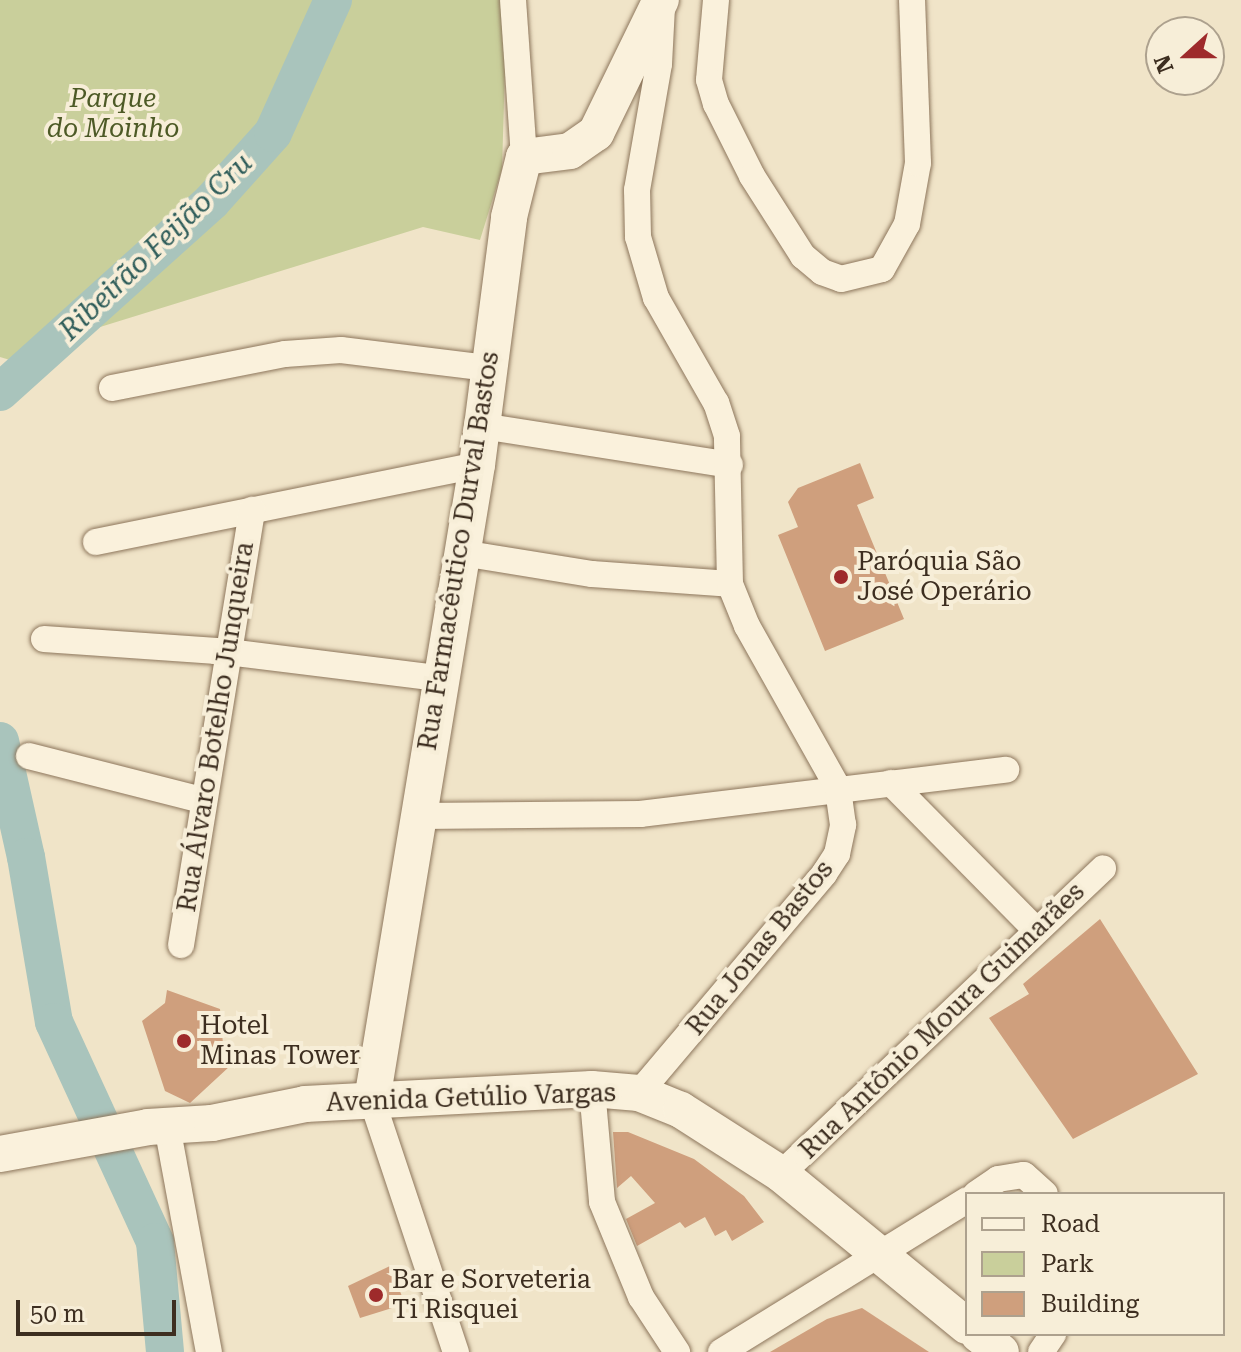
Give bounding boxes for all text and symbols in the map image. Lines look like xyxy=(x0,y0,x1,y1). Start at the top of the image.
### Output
north arrow xyxy=(1145,16,1225,96)
text: N xyxy=(1149,52,1179,76)
park label: Parque do Moinho xyxy=(47,83,179,144)
water label: Ribeirão Feijão Cru xyxy=(53,147,259,347)
street label: Rua Farmacêutico Durval Bastos xyxy=(412,349,506,753)
street label: Rua Álvaro Botelho Junqueira xyxy=(171,540,261,914)
place label: Paróquia São José Operário xyxy=(857,546,1032,608)
marker: Paróquia São José Operário xyxy=(832,568,850,586)
street label: Rua Jonas Bastos xyxy=(680,854,840,1042)
street label: Rua Antônio Moura Guimarães xyxy=(793,876,1091,1166)
place label: Hotel Minas Tower xyxy=(200,1010,360,1072)
marker: Hotel Minas Tower xyxy=(175,1032,193,1050)
street label: Avenida Getúlio Vargas xyxy=(325,1077,617,1119)
legend xyxy=(965,1192,1225,1336)
text: Road xyxy=(1041,1210,1100,1238)
text: Park xyxy=(1041,1250,1094,1278)
place label: Bar e Sorveteria Ti Risquei xyxy=(392,1264,591,1326)
scale bar xyxy=(20,1284,180,1334)
marker: Bar e Sorveteria Ti Risquei xyxy=(367,1286,385,1304)
text: Building xyxy=(1041,1290,1139,1318)
text: 50 m xyxy=(30,1300,85,1328)

